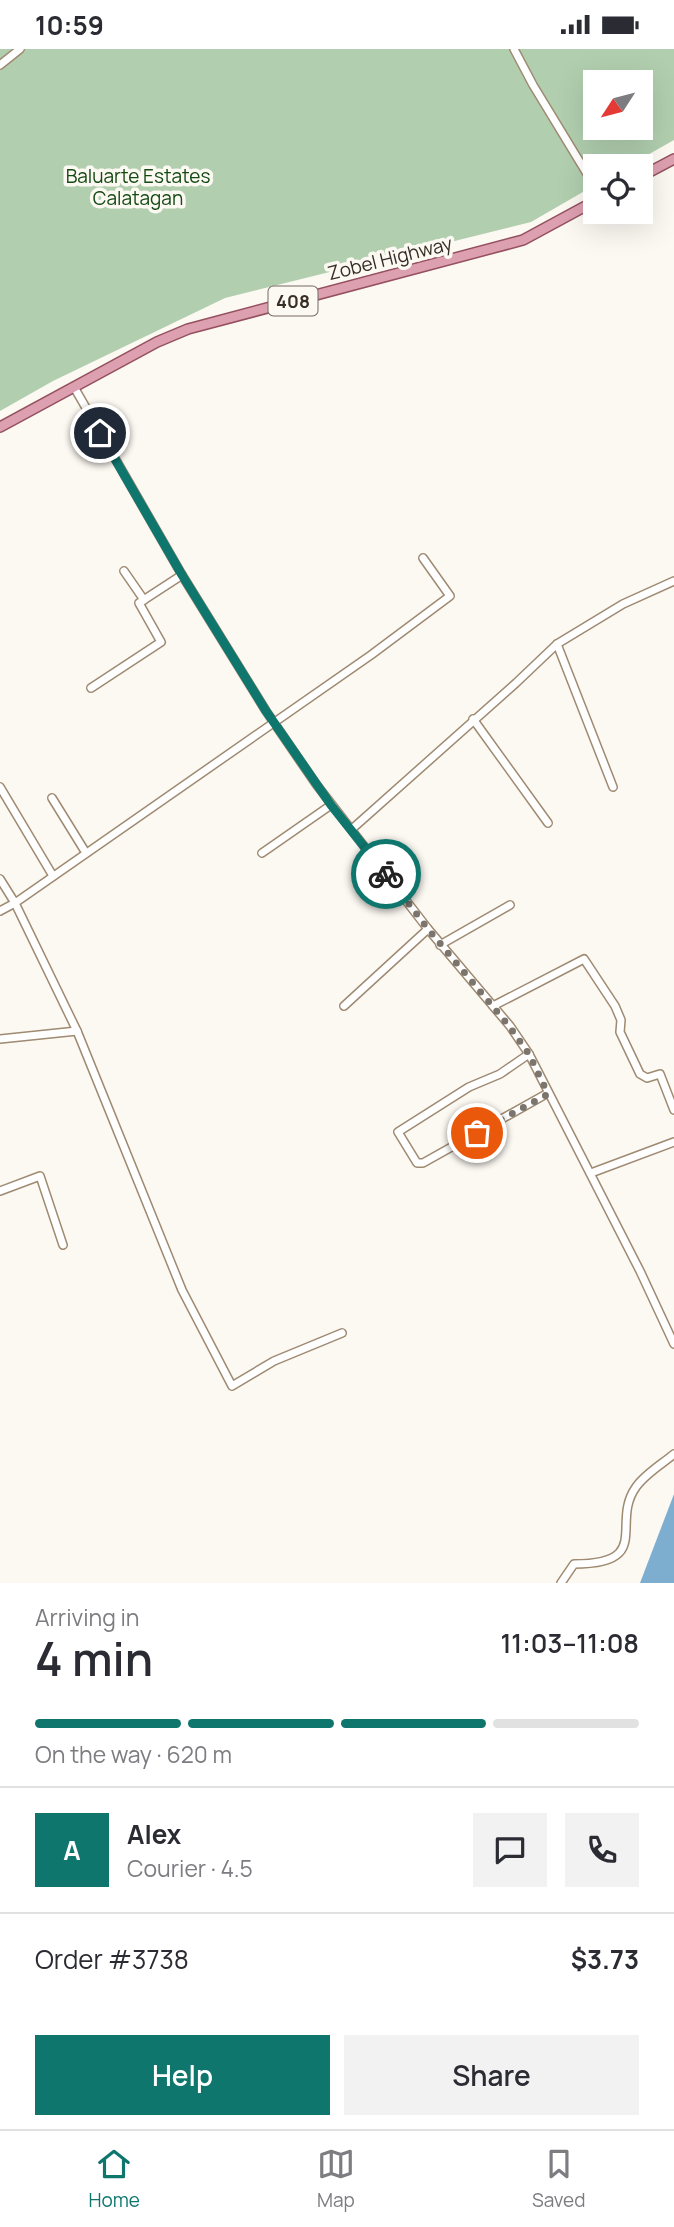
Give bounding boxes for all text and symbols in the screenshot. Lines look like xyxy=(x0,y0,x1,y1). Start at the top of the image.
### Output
text: 10:59 xyxy=(35,7,104,43)
north arrow xyxy=(583,70,653,140)
map controls xyxy=(583,70,653,224)
button: locate xyxy=(583,154,653,224)
park label: Baluarte Estates Calatagan xyxy=(66,163,210,211)
street label: Zobel Highway xyxy=(325,230,455,286)
road number: 408 xyxy=(268,287,318,315)
pin xyxy=(70,403,130,463)
icon: home xyxy=(81,414,119,452)
courier xyxy=(351,839,421,909)
icon: bike xyxy=(367,855,405,893)
pin xyxy=(447,1103,507,1163)
icon: bag xyxy=(458,1114,496,1152)
text: Arriving in xyxy=(35,1601,140,1633)
text: 11:03–11:08 xyxy=(500,1625,639,1661)
text: 4 min xyxy=(35,1627,153,1690)
text: On the way · 620 m xyxy=(35,1738,232,1770)
button: chat xyxy=(473,1813,547,1887)
button: phone xyxy=(565,1813,639,1887)
text: Alex xyxy=(127,1816,181,1852)
text: A xyxy=(63,1832,81,1868)
text: Courier · 4.5 xyxy=(127,1852,253,1884)
text: Order #3738 xyxy=(35,1941,189,1977)
text: $3.73 xyxy=(571,1941,639,1977)
button: Help xyxy=(35,2035,330,2115)
button: Share xyxy=(344,2035,639,2115)
tab: Home xyxy=(89,2145,140,2213)
tab: Map xyxy=(317,2145,355,2213)
tab: Saved xyxy=(532,2145,585,2213)

